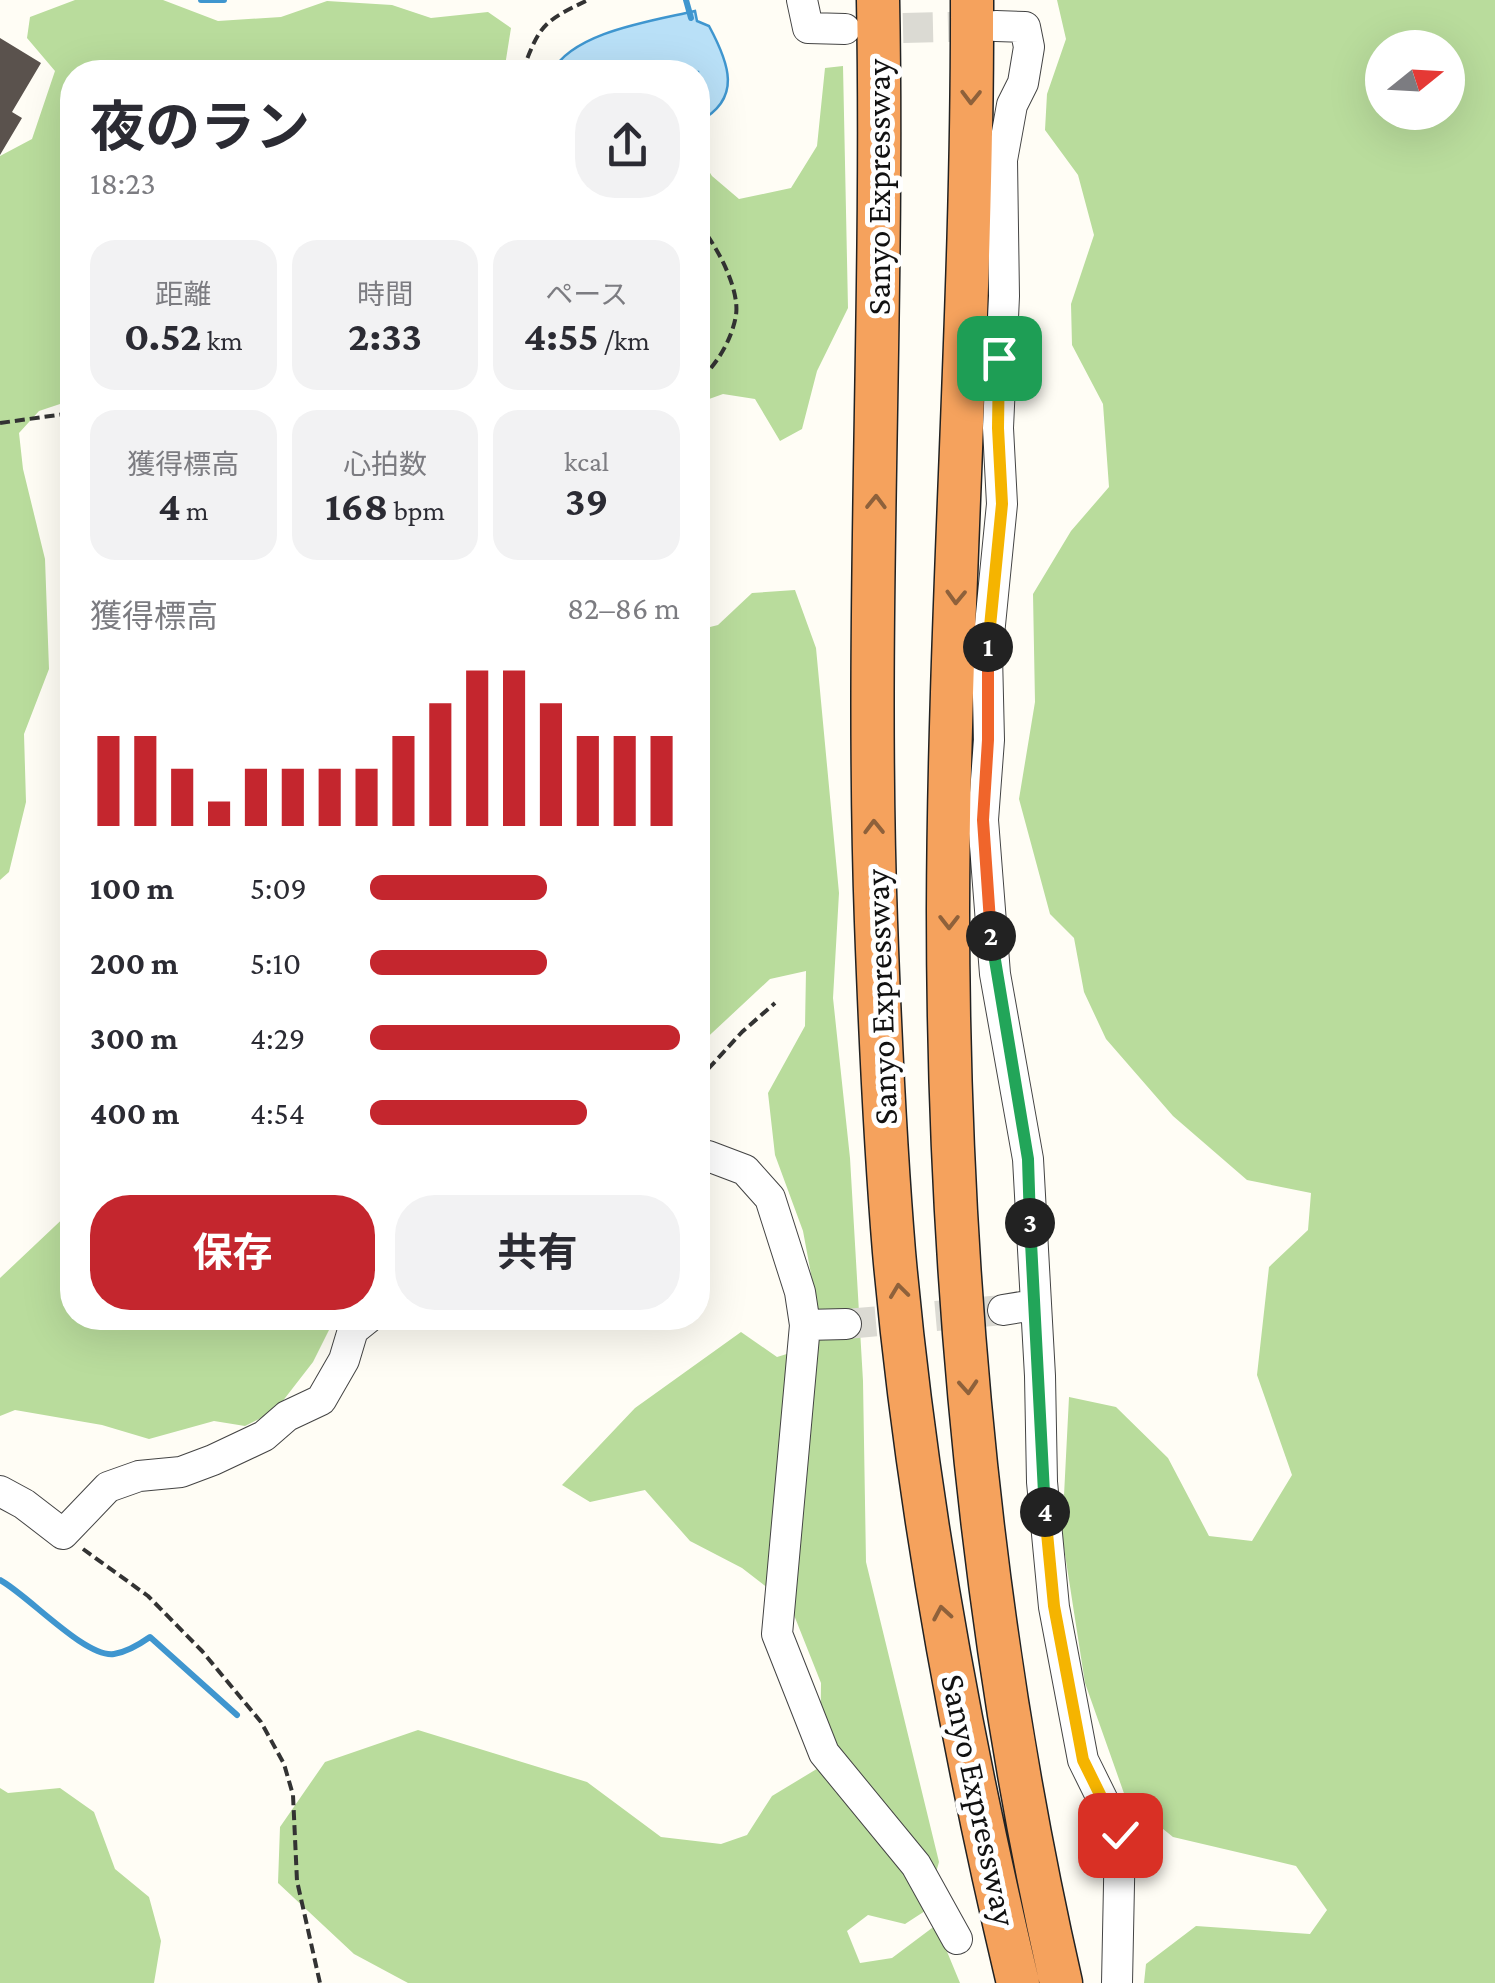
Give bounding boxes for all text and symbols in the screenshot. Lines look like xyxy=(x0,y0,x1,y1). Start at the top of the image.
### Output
north arrow xyxy=(1365,30,1465,130)
map controls xyxy=(1365,30,1465,130)
street label: Sanyo Expressway xyxy=(859,58,898,315)
one-way arrow xyxy=(961,90,982,106)
button: share xyxy=(575,93,680,198)
text: 夜のラン xyxy=(90,97,310,158)
text: 18:23 xyxy=(90,165,156,201)
text: 距離 xyxy=(155,279,211,310)
text: 時間 xyxy=(357,279,413,310)
text: ペース xyxy=(545,279,628,310)
text: 0.52 xyxy=(124,312,202,359)
text: 2:33 xyxy=(348,312,422,359)
text: 4:55 xyxy=(524,312,599,359)
pin xyxy=(957,316,1042,401)
text: km xyxy=(202,325,243,356)
text: /km xyxy=(599,325,650,356)
icon: arrive xyxy=(972,331,1027,386)
text: kcal xyxy=(564,446,609,477)
text: 獲得標高 xyxy=(127,449,239,480)
text: 心拍数 xyxy=(343,449,427,480)
text: 39 xyxy=(565,477,608,524)
text: 4 xyxy=(158,482,181,529)
text: 168 xyxy=(325,482,388,529)
one-way arrow xyxy=(865,494,887,510)
text: m xyxy=(181,495,209,526)
text: bpm xyxy=(388,495,445,526)
text: 82–86 m xyxy=(567,590,680,626)
one-way arrow xyxy=(946,590,967,606)
text: 獲得標高 xyxy=(90,598,218,634)
pin: 1 xyxy=(963,622,1013,672)
text: 1 xyxy=(983,631,993,662)
one-way arrow xyxy=(864,819,885,835)
street label: Sanyo Expressway xyxy=(857,867,905,1126)
text: 100 m xyxy=(90,870,174,906)
text: 5:09 xyxy=(250,870,307,906)
pin: 2 xyxy=(966,911,1016,961)
one-way arrow xyxy=(938,915,959,931)
text: 2 xyxy=(984,920,998,951)
text: 200 m xyxy=(90,945,178,981)
text: 5:10 xyxy=(250,945,301,981)
text: 300 m xyxy=(90,1020,178,1056)
text: 4:29 xyxy=(250,1020,305,1056)
text: 400 m xyxy=(90,1095,179,1131)
text: 4:54 xyxy=(250,1095,305,1131)
button: 保存 xyxy=(90,1195,375,1310)
button: 共有 xyxy=(395,1195,680,1310)
pin: 3 xyxy=(1005,1198,1055,1248)
text: 3 xyxy=(1023,1207,1037,1238)
one-way arrow xyxy=(889,1283,910,1299)
one-way arrow xyxy=(957,1379,979,1395)
pin: 4 xyxy=(1020,1487,1070,1537)
text: 4 xyxy=(1037,1496,1053,1527)
one-way arrow xyxy=(932,1605,953,1622)
street label: Sanyo Expressway xyxy=(933,1671,1025,1930)
pin xyxy=(1078,1793,1163,1878)
icon: check xyxy=(1093,1808,1148,1863)

